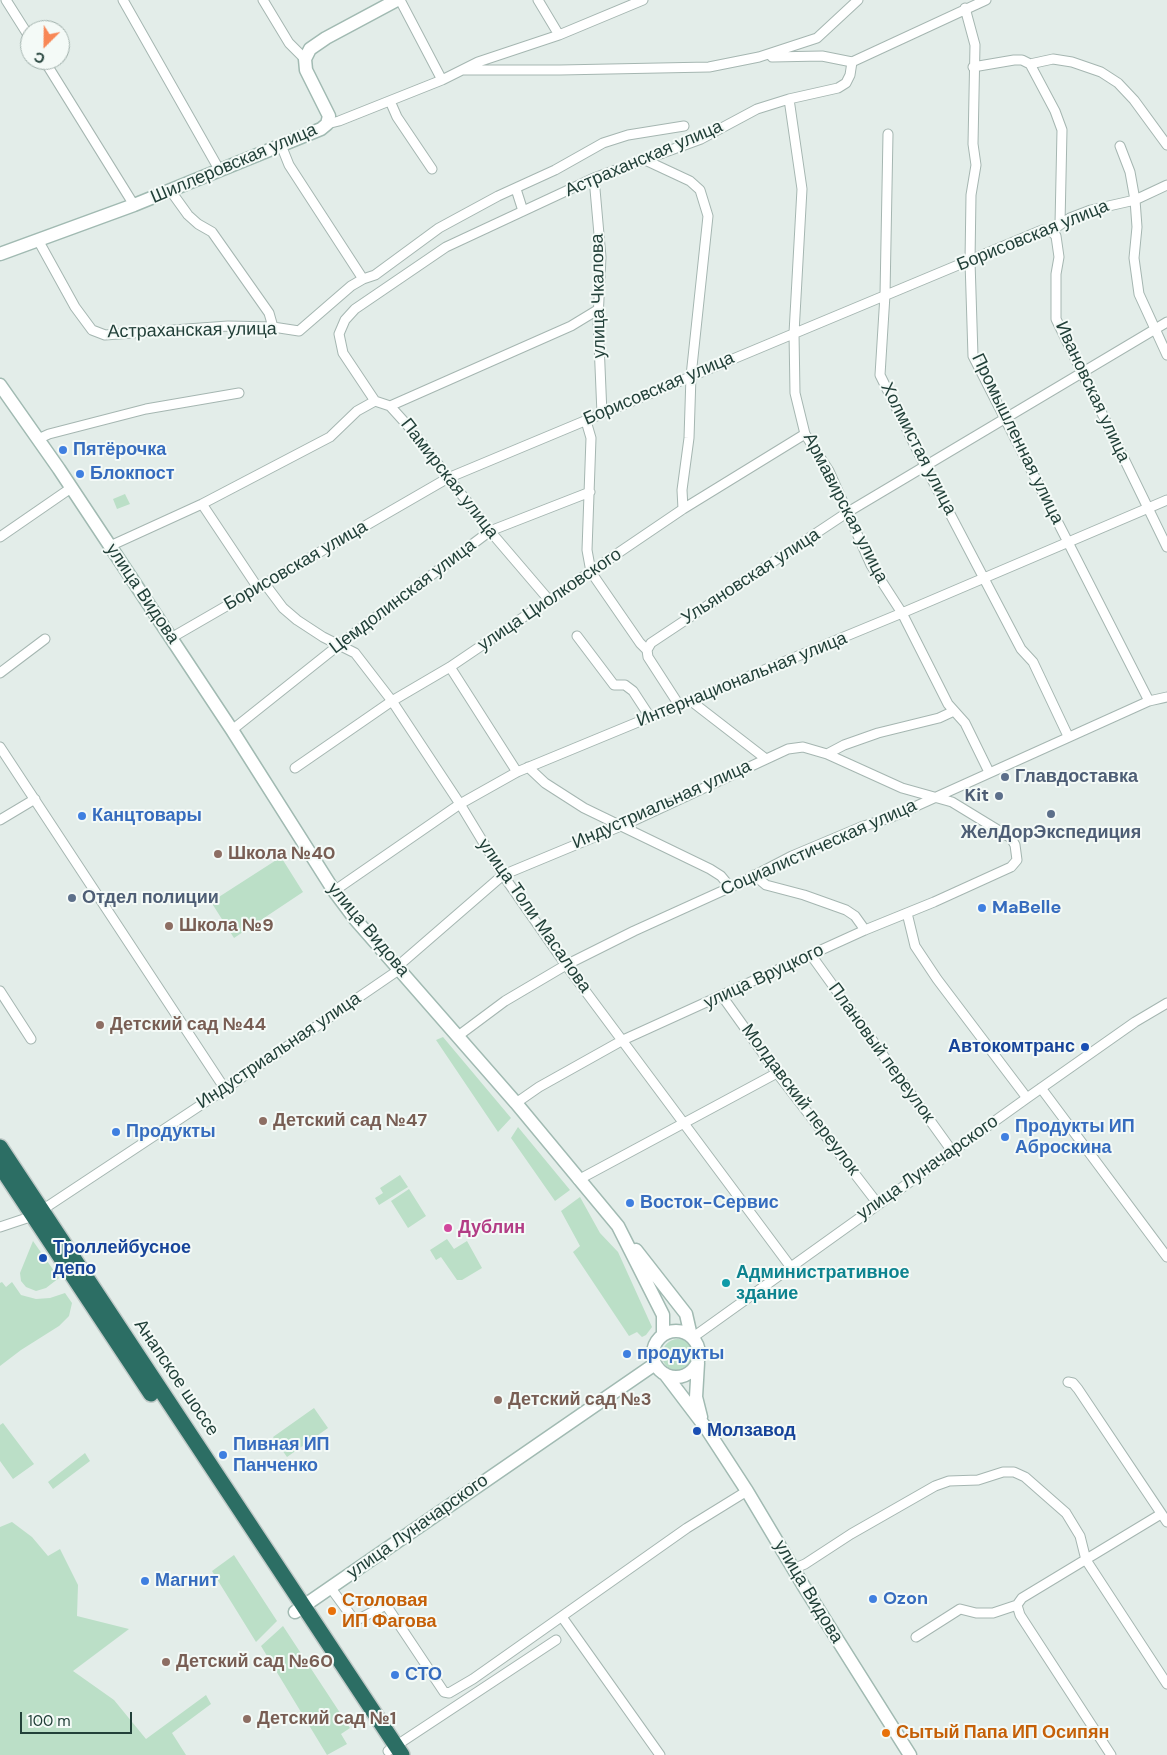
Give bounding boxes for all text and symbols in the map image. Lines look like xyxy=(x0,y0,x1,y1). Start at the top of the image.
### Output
north arrow xyxy=(20,20,70,70)
text: С xyxy=(31,48,48,68)
street label: Астраханская улица xyxy=(562,116,726,202)
street label: Шиллеровская улица xyxy=(148,119,320,209)
street label: Борисовская улица xyxy=(954,196,1112,276)
street label: улица Чкалова xyxy=(587,234,611,358)
street label: Ивановская улица xyxy=(1050,318,1134,466)
street label: Астраханская улица xyxy=(107,319,277,343)
street label: Борисовская улица xyxy=(580,347,738,431)
street label: Промышленная улица xyxy=(966,350,1068,528)
street label: Холмистая улица xyxy=(875,379,961,519)
street label: Памирская улица xyxy=(395,415,503,543)
street label: Армавирская улица xyxy=(798,429,892,587)
place label: Пятёрочка xyxy=(73,439,166,461)
marker: Пятёрочка xyxy=(57,444,69,456)
place label: Блокпост xyxy=(90,463,175,485)
marker: Блокпост xyxy=(74,468,86,480)
street label: Борисовская улица xyxy=(221,516,371,616)
street label: Ульяновская улица xyxy=(678,524,824,630)
street label: Цемдолинская улица xyxy=(326,535,480,659)
street label: улица Видова xyxy=(101,540,183,648)
street label: улица Циолковского xyxy=(474,544,626,656)
street label: Интернациональная улица xyxy=(634,628,850,732)
street label: Индустриальная улица xyxy=(569,756,755,854)
place label: Главдоставка xyxy=(1015,766,1138,788)
marker: Главдоставка xyxy=(999,771,1011,783)
place label: Kit xyxy=(965,785,989,807)
marker: Kit xyxy=(993,790,1005,802)
street label: Социалистическая улица xyxy=(718,795,920,901)
place label: Канцтовары xyxy=(92,805,202,827)
marker: ЖелДорЭкспедиция xyxy=(1045,808,1057,820)
marker: Канцтовары xyxy=(76,810,88,822)
place label: ЖелДорЭкспедиция xyxy=(961,822,1141,844)
street label: улица Толи Масалова xyxy=(473,835,595,997)
place label: Школа №40 xyxy=(228,843,336,865)
marker: Школа №40 xyxy=(212,848,224,860)
street label: улица Видова xyxy=(322,879,414,981)
place label: Отдел полиции xyxy=(82,887,219,909)
marker: Отдел полиции xyxy=(66,892,78,904)
place label: MaBelle xyxy=(992,897,1061,919)
marker: MaBelle xyxy=(976,902,988,914)
place label: Школа №9 xyxy=(179,915,274,937)
marker: Школа №9 xyxy=(163,920,175,932)
street label: улица Вруцкого xyxy=(701,940,827,1014)
street label: Плановый переулок xyxy=(823,979,939,1127)
street label: Индустриальная улица xyxy=(193,988,365,1114)
place label: Детский сад №44 xyxy=(110,1014,266,1036)
marker: Детский сад №44 xyxy=(94,1019,106,1031)
street label: Молдавский переулок xyxy=(736,1020,864,1180)
place label: Автокомтранс xyxy=(948,1036,1075,1058)
marker: Автокомтранс xyxy=(1079,1041,1091,1053)
place label: Детский сад №47 xyxy=(273,1110,427,1132)
street label: улица Луначарского xyxy=(853,1111,1003,1225)
marker: Детский сад №47 xyxy=(257,1115,269,1127)
place label: Продукты ИП Аброскина xyxy=(1015,1116,1135,1158)
place label: Продукты xyxy=(126,1121,216,1143)
marker: Продукты xyxy=(110,1126,122,1138)
marker: Продукты ИП Аброскина xyxy=(999,1131,1011,1143)
place label: Восток-Сервис xyxy=(640,1192,779,1214)
marker: Восток-Сервис xyxy=(624,1197,636,1209)
place label: Дублин xyxy=(458,1217,525,1239)
marker: Дублин xyxy=(442,1222,454,1234)
place label: Троллейбусное депо xyxy=(53,1237,191,1280)
marker: Троллейбусное депо xyxy=(37,1252,49,1264)
place label: Административное здание xyxy=(736,1262,909,1304)
marker: Административное здание xyxy=(720,1277,732,1289)
street label: Анапское шоссе xyxy=(129,1316,223,1440)
place label: продукты xyxy=(637,1343,724,1365)
marker: продукты xyxy=(621,1348,633,1360)
place label: Детский сад №3 xyxy=(508,1389,652,1411)
marker: Детский сад №3 xyxy=(492,1394,504,1406)
place label: Молзавод xyxy=(707,1420,796,1442)
marker: Молзавод xyxy=(691,1425,703,1437)
place label: Пивная ИП Панченко xyxy=(233,1434,330,1476)
marker: Пивная ИП Панченко xyxy=(217,1449,229,1461)
street label: улица Луначарского xyxy=(343,1470,493,1584)
street label: улица Видова xyxy=(769,1537,847,1647)
place label: Магнит xyxy=(155,1570,218,1592)
marker: Магнит xyxy=(139,1575,151,1587)
place label: Ozon xyxy=(883,1588,928,1610)
place label: Столовая ИП Фагова xyxy=(342,1590,437,1632)
marker: Ozon xyxy=(867,1593,879,1605)
marker: Столовая ИП Фагова xyxy=(326,1605,338,1617)
place label: Детский сад №60 xyxy=(176,1651,333,1673)
marker: Детский сад №60 xyxy=(160,1656,172,1668)
place label: СТО xyxy=(405,1664,442,1686)
marker: СТО xyxy=(389,1669,401,1681)
scale bar xyxy=(22,1702,135,1734)
place label: Детский сад №1 xyxy=(257,1708,396,1730)
text: 100 m xyxy=(28,1711,71,1731)
marker: Детский сад №1 xyxy=(241,1713,253,1725)
place label: Сытый Папа ИП Осипян xyxy=(896,1722,1109,1744)
marker: Сытый Папа ИП Осипян xyxy=(880,1727,892,1739)

